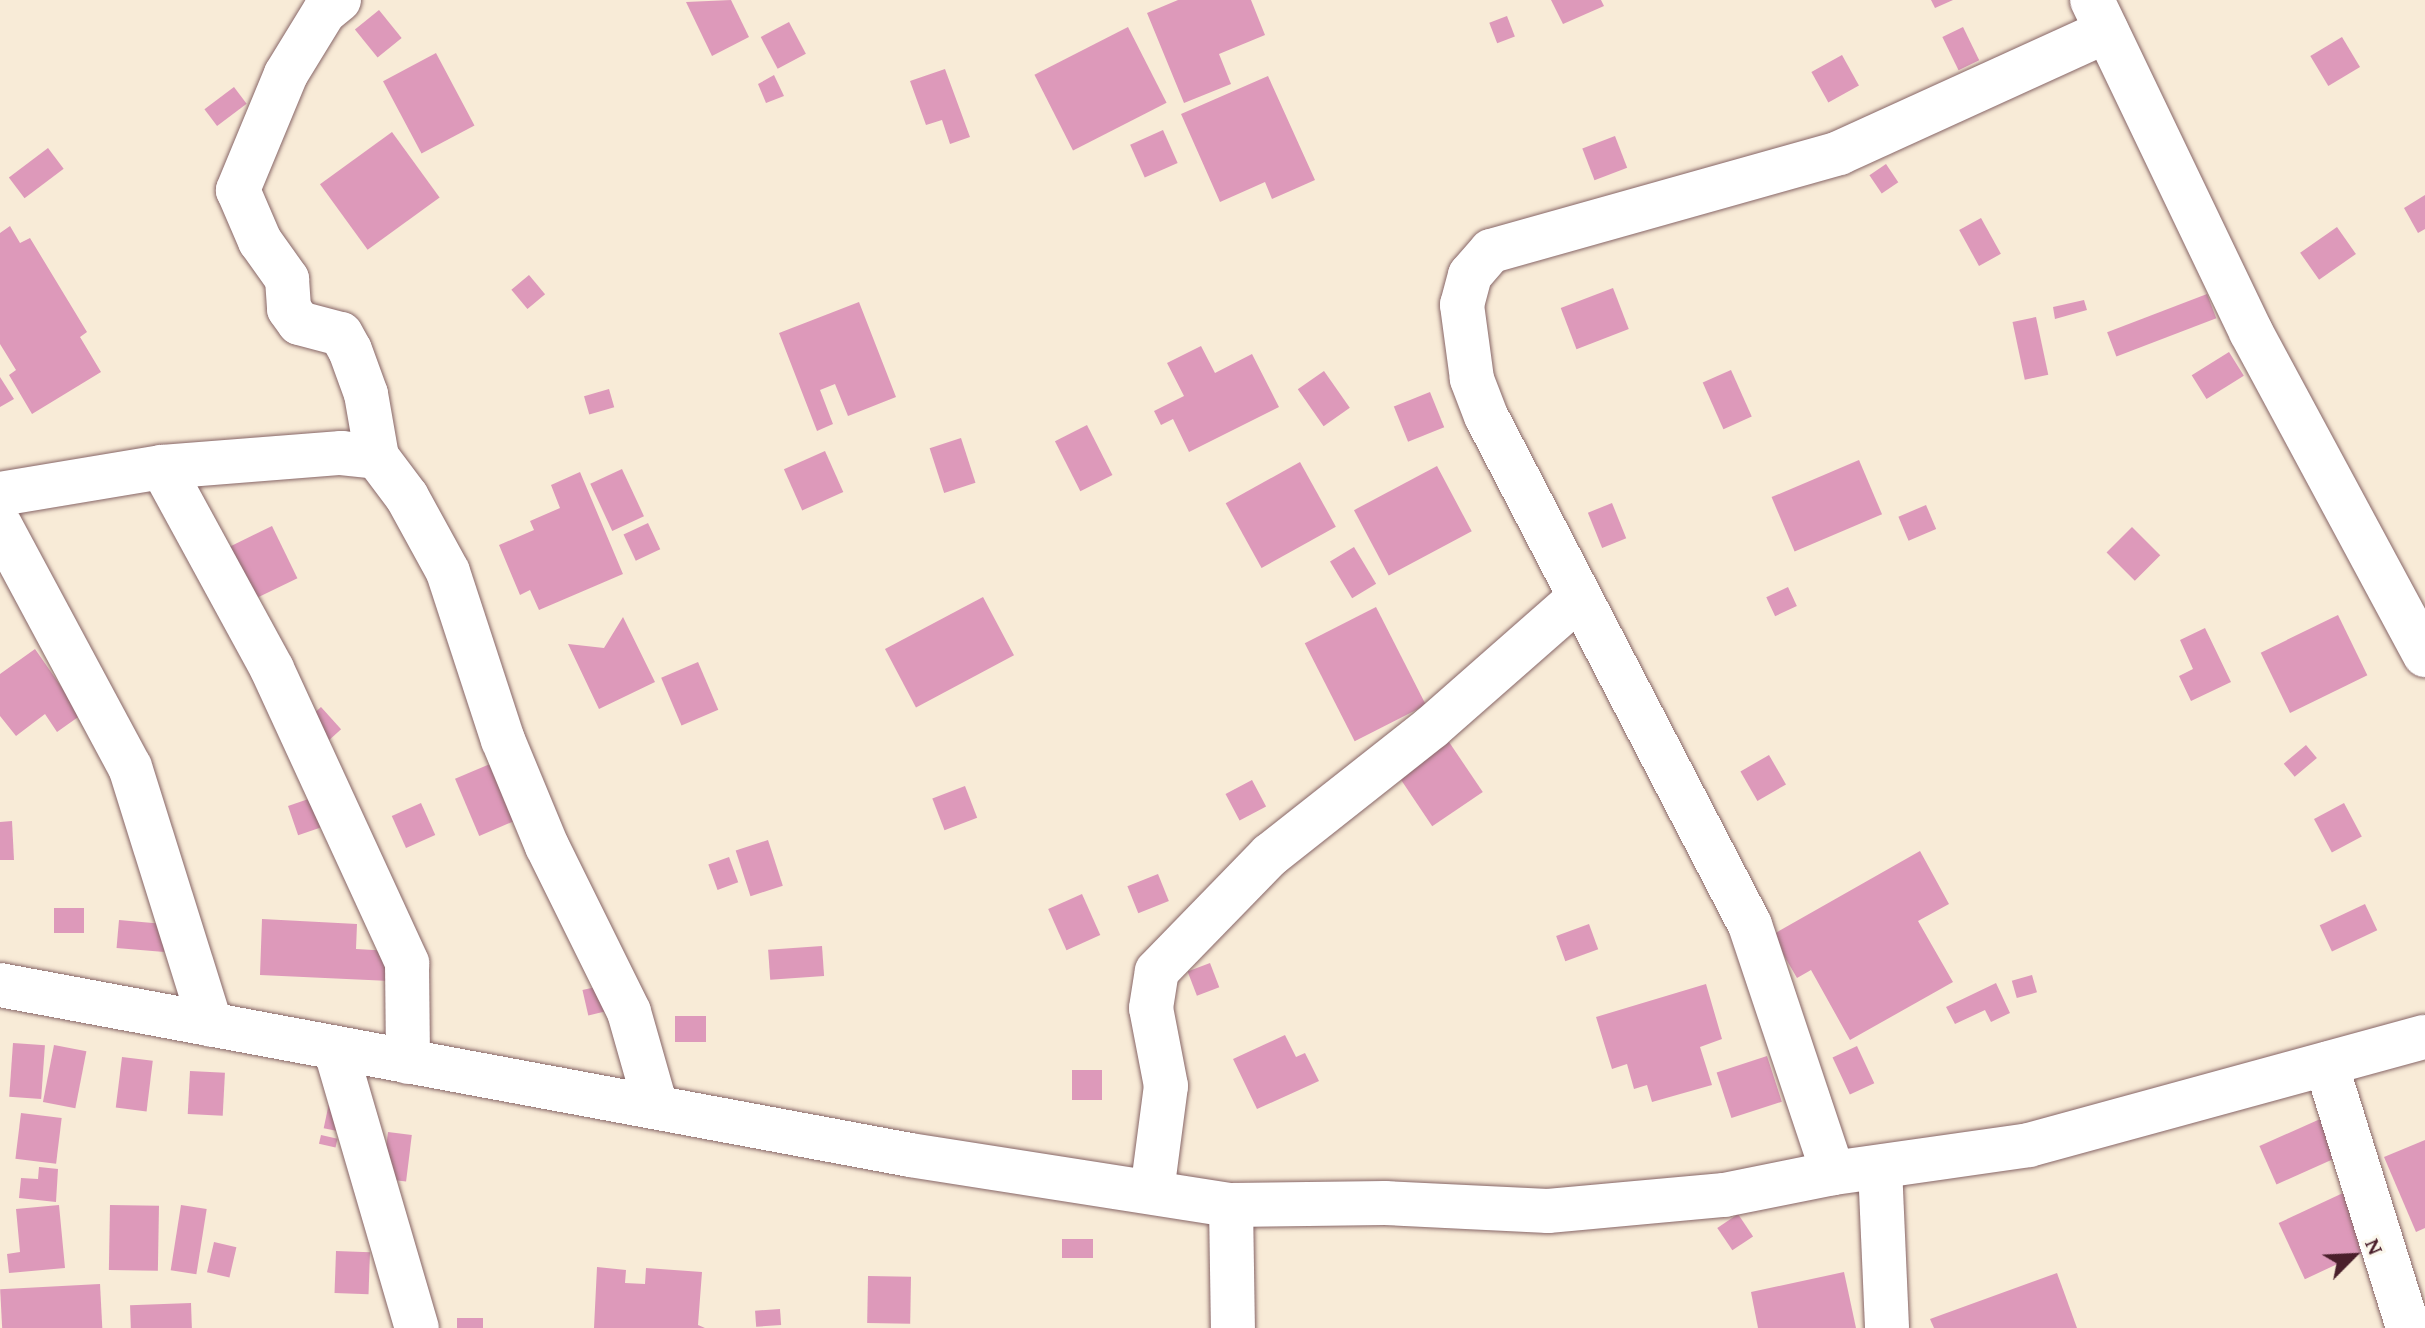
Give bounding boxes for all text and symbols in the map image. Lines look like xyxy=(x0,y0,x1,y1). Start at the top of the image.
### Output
north arrow xyxy=(2313,1216,2393,1296)
text: N xyxy=(2357,1233,2393,1259)

